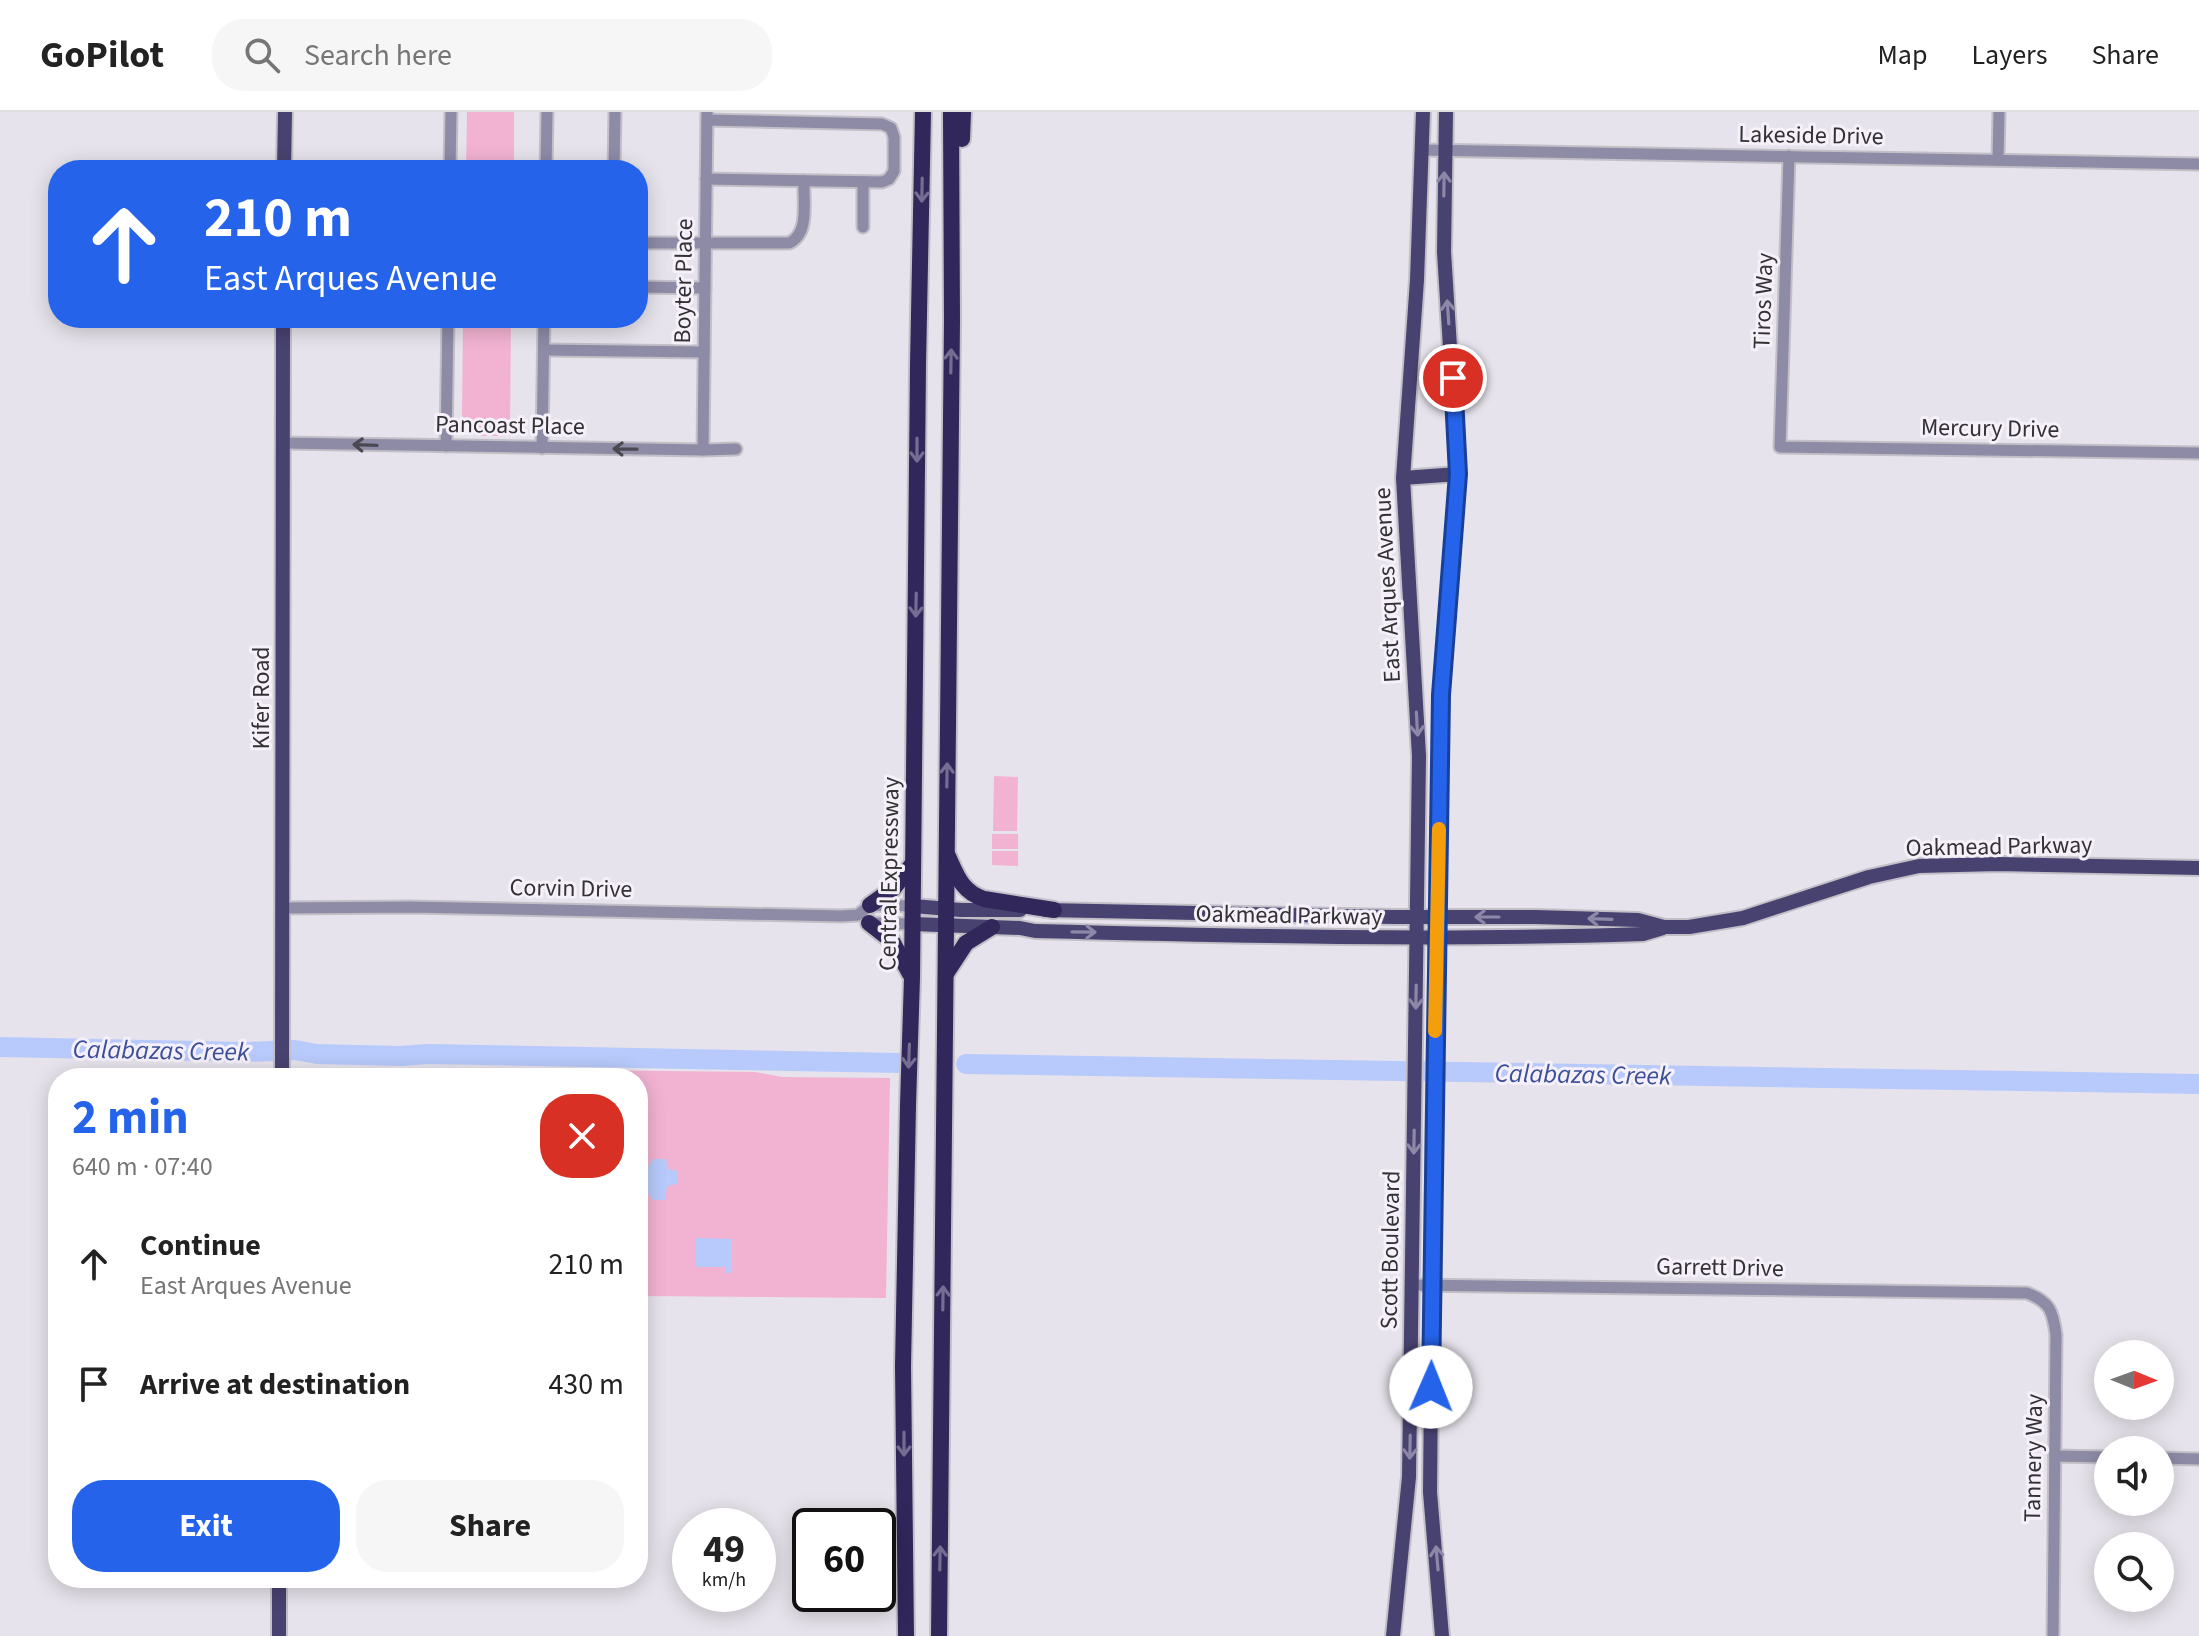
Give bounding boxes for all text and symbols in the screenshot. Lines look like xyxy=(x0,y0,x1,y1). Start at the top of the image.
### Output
search box xyxy=(212,19,772,91)
text: GoPilot xyxy=(40,28,164,82)
icon: search xyxy=(240,33,284,77)
text: Search here xyxy=(304,34,452,77)
text: Map xyxy=(1877,35,1927,75)
text: Layers xyxy=(1971,35,2047,75)
text: Share xyxy=(2091,35,2159,75)
street label: Lakeside Drive xyxy=(1738,117,1884,154)
one-way arrow xyxy=(1437,171,1452,198)
one-way arrow xyxy=(914,176,929,203)
text: 210 m xyxy=(204,179,352,258)
icon: ahead xyxy=(72,192,176,296)
street label: Boyter Place xyxy=(665,218,702,344)
street label: Tiros Way xyxy=(1744,252,1783,350)
text: East Arques Avenue xyxy=(204,253,497,304)
one-way arrow xyxy=(1440,299,1455,326)
pin xyxy=(1419,344,1487,412)
one-way arrow xyxy=(943,348,959,375)
icon: arrive xyxy=(1431,356,1475,400)
street label: Pancoast Place xyxy=(435,407,585,444)
street label: Mercury Drive xyxy=(1920,410,2059,447)
one-way arrow xyxy=(909,436,925,463)
one-way arrow xyxy=(352,437,379,453)
one-way arrow xyxy=(612,441,639,457)
street label: East Arques Avenue xyxy=(1365,486,1410,683)
one-way arrow xyxy=(908,591,923,618)
street label: Kifer Road xyxy=(244,646,279,750)
one-way arrow xyxy=(1410,710,1425,737)
one-way arrow xyxy=(939,762,955,789)
street label: Central Expressway xyxy=(870,777,909,971)
street label: Oakmead Parkway xyxy=(1905,827,2093,866)
street label: Corvin Drive xyxy=(509,870,633,907)
street label: Oakmead Parkway xyxy=(1195,896,1383,935)
one-way arrow xyxy=(1474,909,1501,925)
one-way arrow xyxy=(1587,911,1614,927)
one-way arrow xyxy=(1070,925,1097,940)
one-way arrow xyxy=(1408,983,1423,1010)
water label: Calabazas Creek xyxy=(72,1030,250,1071)
one-way arrow xyxy=(902,1042,917,1069)
water label: Calabazas Creek xyxy=(1494,1054,1672,1095)
text: 2 min xyxy=(72,1084,189,1152)
button: close xyxy=(540,1094,624,1178)
one-way arrow xyxy=(1406,1128,1421,1155)
text: 640 m · 07:40 xyxy=(72,1148,213,1185)
street label: Scott Boulevard xyxy=(1372,1170,1409,1330)
text: Continue xyxy=(140,1224,261,1267)
icon: ahead xyxy=(72,1242,116,1286)
text: 210 m xyxy=(548,1243,624,1286)
street label: Garrett Drive xyxy=(1656,1249,1784,1286)
text: East Arques Avenue xyxy=(140,1267,352,1304)
one-way arrow xyxy=(935,1285,951,1312)
north arrow xyxy=(2094,1340,2174,1420)
map controls xyxy=(2094,1340,2174,1612)
position arrow xyxy=(1389,1345,1473,1429)
icon: arrive xyxy=(72,1362,116,1406)
text: Arrive at destination xyxy=(140,1363,410,1406)
text: 430 m xyxy=(548,1363,624,1406)
street label: Tannery Way xyxy=(2015,1394,2052,1522)
one-way arrow xyxy=(896,1430,912,1457)
one-way arrow xyxy=(1402,1433,1418,1460)
button: sound xyxy=(2094,1436,2174,1516)
button: Exit xyxy=(72,1480,340,1572)
button: Share xyxy=(356,1480,624,1572)
speed limit sign: 60 xyxy=(792,1508,896,1612)
text: 49 xyxy=(703,1521,745,1578)
button: search xyxy=(2094,1532,2174,1612)
one-way arrow xyxy=(932,1545,948,1572)
one-way arrow xyxy=(1429,1545,1444,1572)
text: km/h xyxy=(702,1566,746,1594)

